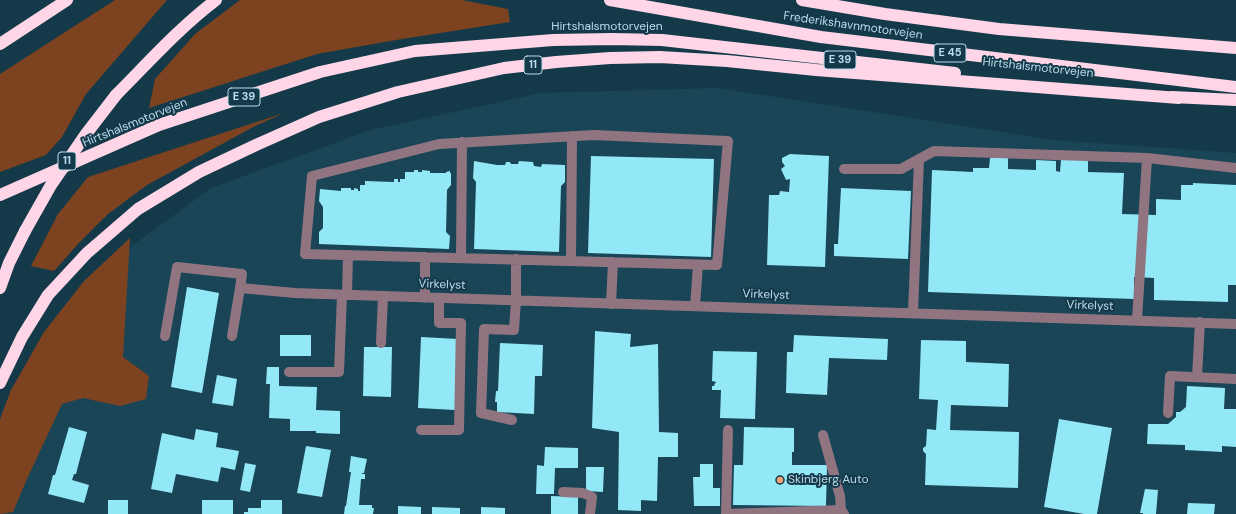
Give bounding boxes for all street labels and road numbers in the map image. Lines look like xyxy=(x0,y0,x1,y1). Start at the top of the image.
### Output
street label: Frederikshavnmotorvejen xyxy=(782,9,924,43)
street label: Hirtshalsmotorvejen xyxy=(551,20,663,34)
road number: E 45 xyxy=(934,44,966,62)
road number: E 39 xyxy=(824,51,856,69)
street label: Hirtshalsmotorvejen xyxy=(982,55,1094,81)
road number: 11 xyxy=(524,56,542,74)
road number: E 39 xyxy=(228,88,260,106)
street label: Hirtshalsmotorvejen xyxy=(81,95,189,151)
road number: 11 xyxy=(58,152,76,170)
street label: Virkelyst xyxy=(418,277,466,293)
street label: Virkelyst xyxy=(742,287,790,303)
street label: Virkelyst xyxy=(1066,298,1114,314)

